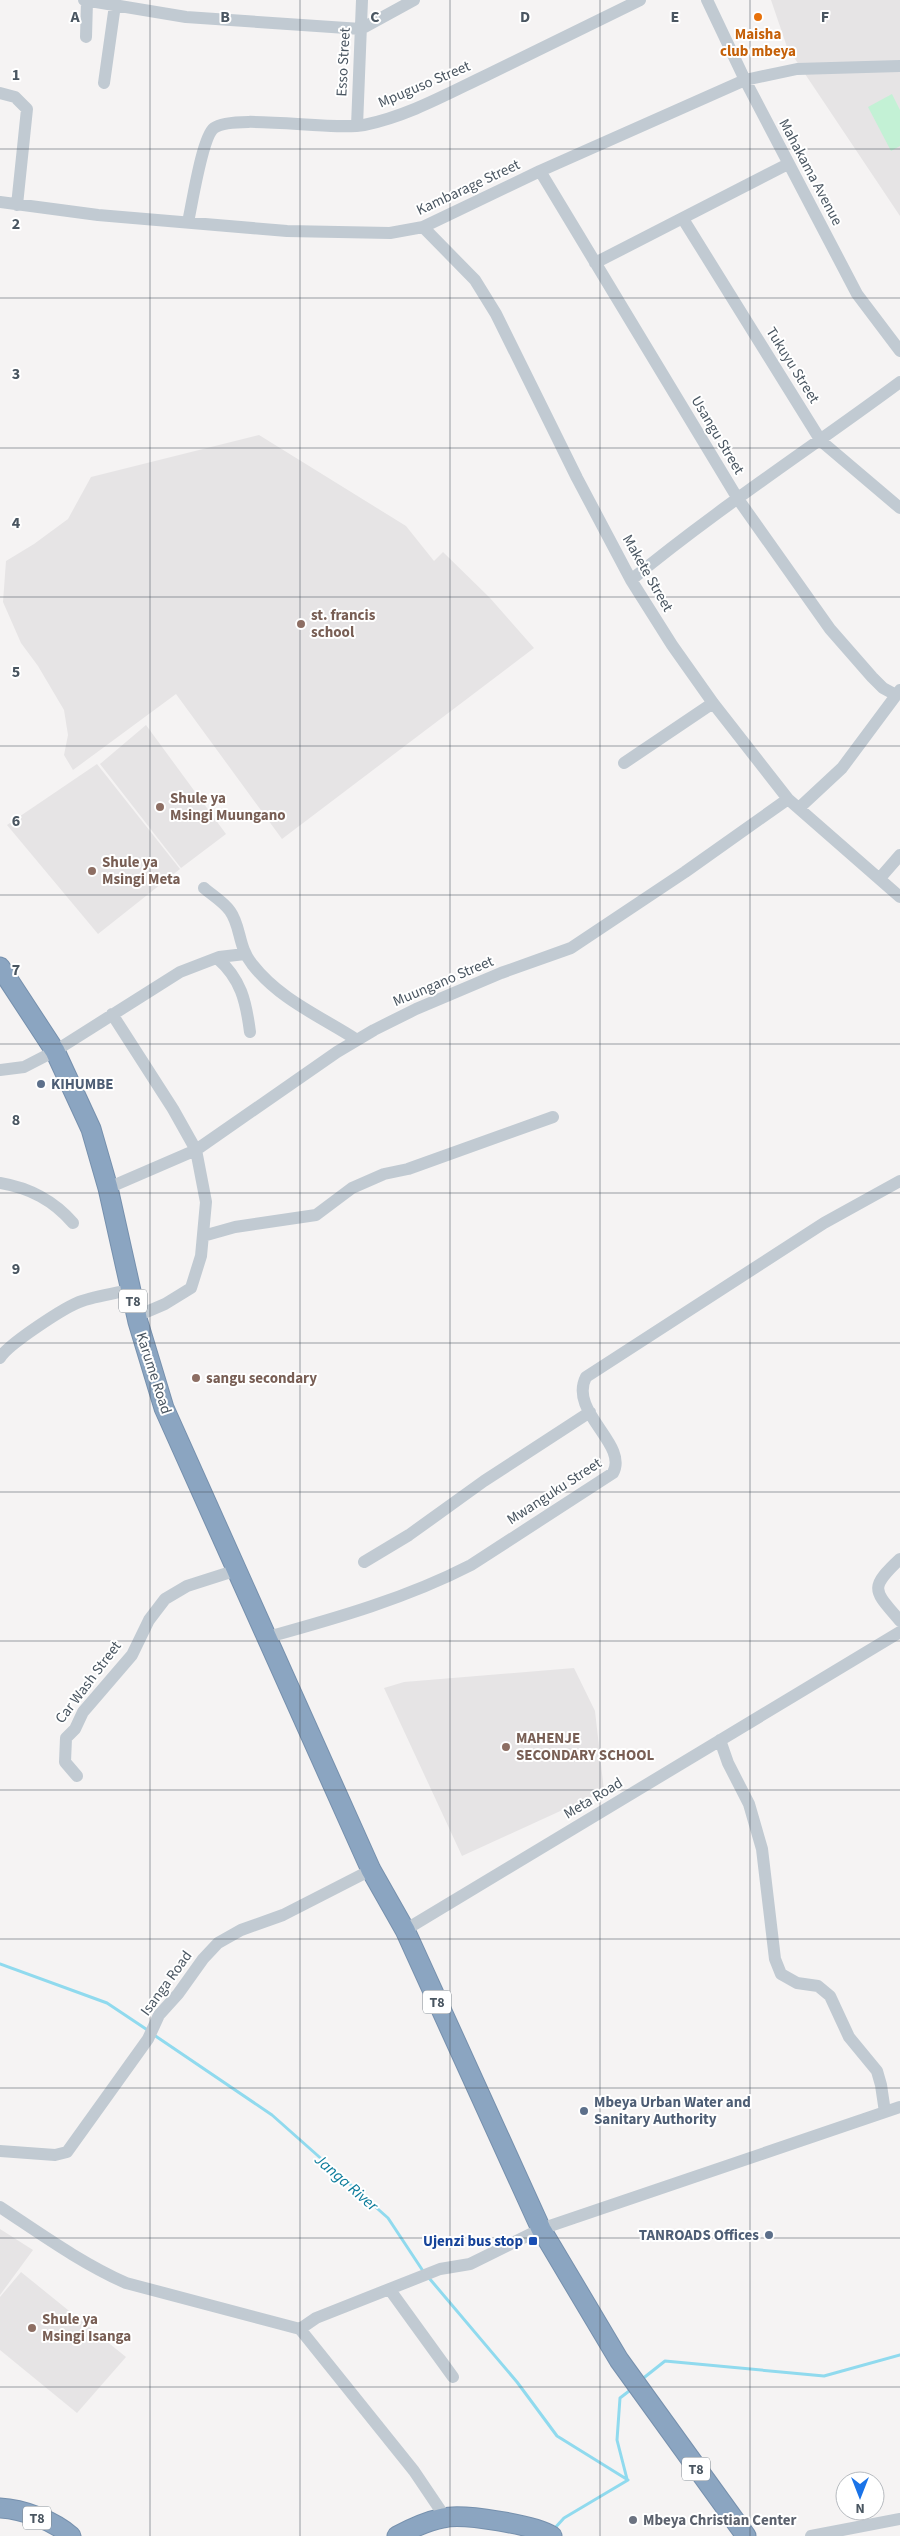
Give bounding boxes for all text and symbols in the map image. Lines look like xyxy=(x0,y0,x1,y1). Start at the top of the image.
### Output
text: A xyxy=(69,6,80,28)
text: B xyxy=(220,6,230,28)
text: C xyxy=(370,6,380,28)
text: D xyxy=(520,6,530,28)
text: E xyxy=(671,6,679,28)
text: F xyxy=(821,6,829,28)
marker: Maisha club mbeya xyxy=(752,11,764,23)
place label: Maisha club mbeya xyxy=(720,24,796,62)
street label: Esso Street xyxy=(331,27,356,97)
street label: Mpuguso Street xyxy=(375,56,473,113)
text: 1 xyxy=(12,64,20,86)
street label: Mahakama Avenue xyxy=(774,115,848,229)
street label: Kambarage Street xyxy=(413,154,523,221)
text: 2 xyxy=(12,213,20,235)
street label: Tukuyu Street xyxy=(761,323,824,408)
text: 3 xyxy=(12,363,20,385)
street label: Usangu Street xyxy=(686,392,749,478)
text: 4 xyxy=(12,512,21,534)
street label: Makete Street xyxy=(617,531,678,616)
place label: st. francis school xyxy=(311,605,376,643)
marker: st. francis school xyxy=(295,618,307,630)
text: 5 xyxy=(12,661,20,683)
place label: Shule ya Msingi Muungano xyxy=(170,788,286,826)
marker: Shule ya Msingi Muungano xyxy=(154,801,166,813)
text: 6 xyxy=(12,810,20,832)
place label: Shule ya Msingi Meta xyxy=(102,852,180,890)
marker: Shule ya Msingi Meta xyxy=(86,865,98,877)
street label: Muungano Street xyxy=(390,951,497,1012)
text: 7 xyxy=(12,959,20,981)
place label: KIHUMBE xyxy=(51,1074,114,1095)
marker: KIHUMBE xyxy=(35,1078,47,1090)
text: 8 xyxy=(12,1109,20,1131)
text: 9 xyxy=(12,1258,20,1280)
road number: T8 xyxy=(119,1290,147,1312)
street label: Karume Road xyxy=(130,1330,177,1417)
place label: sangu secondary xyxy=(206,1368,317,1389)
marker: sangu secondary xyxy=(190,1372,202,1384)
street label: Mwanguku Street xyxy=(503,1453,606,1530)
street label: Car Wash Street xyxy=(50,1637,126,1728)
place label: MAHENJE SECONDARY SCHOOL xyxy=(516,1728,654,1766)
marker: MAHENJE SECONDARY SCHOOL xyxy=(500,1741,512,1753)
street label: Meta Road xyxy=(560,1773,627,1824)
street label: Isanga Road xyxy=(136,1946,197,2020)
road number: T8 xyxy=(423,1990,451,2014)
place label: Mbeya Urban Water and Sanitary Authority xyxy=(594,2092,751,2130)
marker: Mbeya Urban Water and Sanitary Authority xyxy=(578,2105,590,2117)
water label: Janga River xyxy=(309,2148,384,2217)
place label: TANROADS Offices xyxy=(639,2225,759,2246)
marker: TANROADS Offices xyxy=(763,2229,775,2241)
place label: Ujenzi bus stop xyxy=(423,2231,523,2252)
marker: Ujenzi bus stop xyxy=(527,2235,539,2247)
place label: Shule ya Msingi Isanga xyxy=(42,2309,131,2347)
marker: Shule ya Msingi Isanga xyxy=(26,2322,38,2334)
road number: T8 xyxy=(682,2458,710,2480)
north arrow xyxy=(835,2471,885,2521)
text: N xyxy=(855,2498,865,2518)
road number: T8 xyxy=(23,2506,51,2530)
place label: Mbeya Christian Center xyxy=(643,2510,797,2531)
marker: Mbeya Christian Center xyxy=(627,2514,639,2526)

